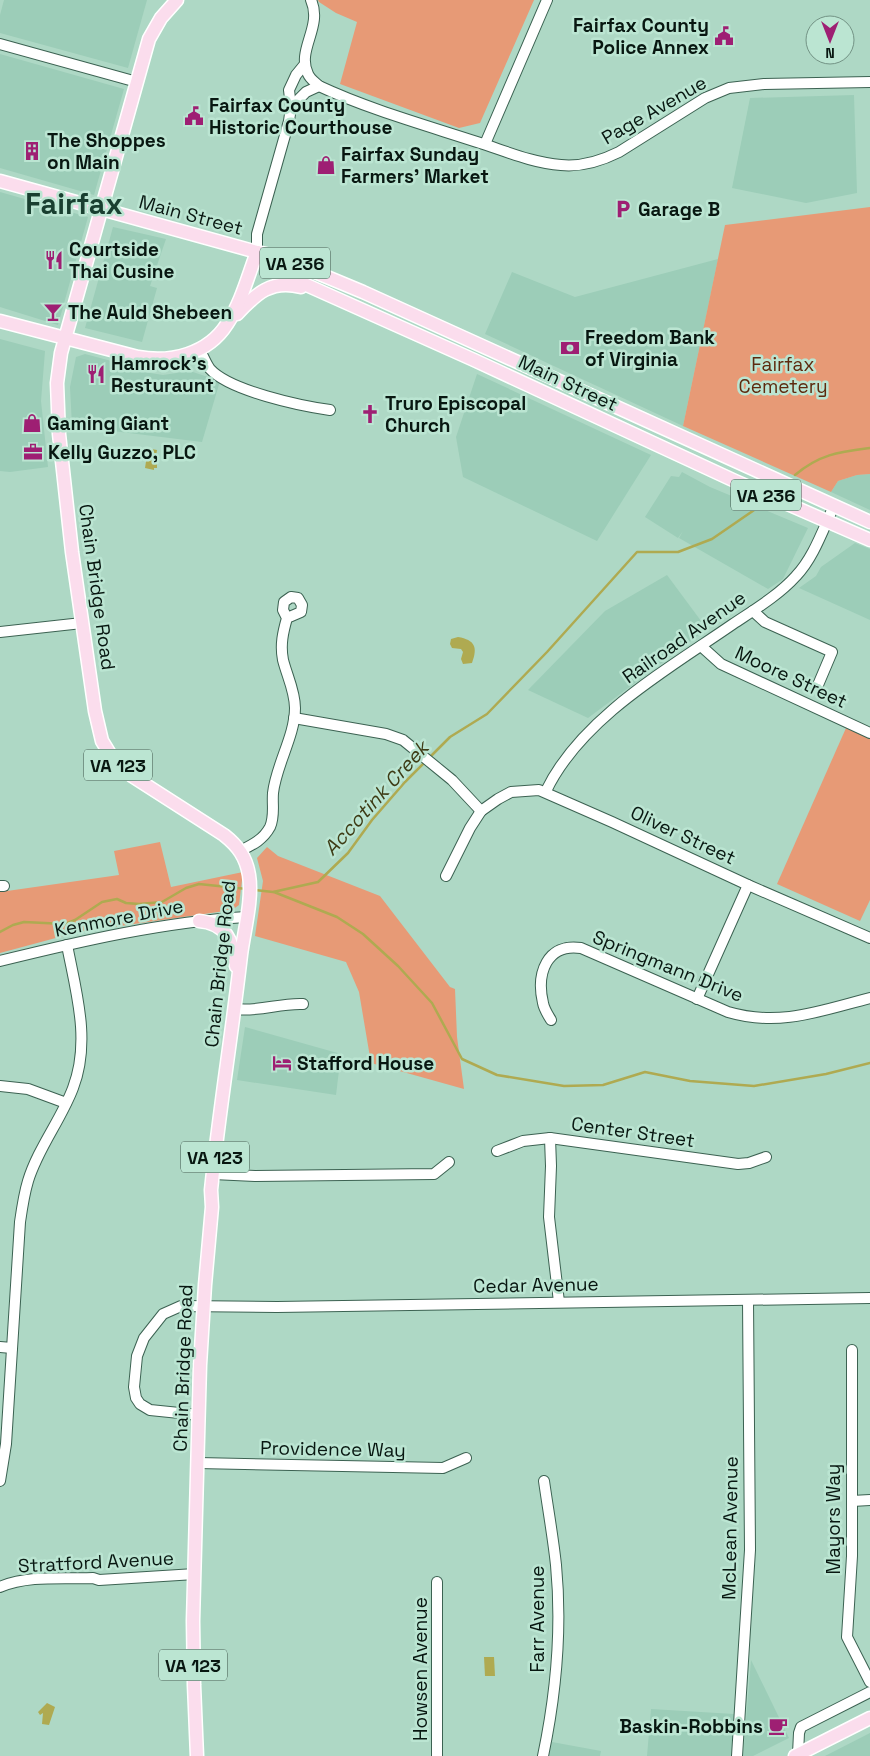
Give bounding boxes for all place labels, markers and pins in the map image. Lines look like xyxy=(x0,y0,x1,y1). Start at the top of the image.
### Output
place label: Fairfax County Police Annex xyxy=(573,13,709,60)
public building icon: Fairfax County Police Annex xyxy=(713,25,735,47)
place label: Fairfax County Historic Courthouse xyxy=(209,93,393,140)
public building icon: Fairfax County Historic Courthouse xyxy=(183,105,205,127)
place label: The Shoppes on Main xyxy=(47,128,166,175)
building icon: The Shoppes on Main xyxy=(21,140,43,162)
place label: Fairfax Sunday Farmers' Market xyxy=(341,142,489,189)
shop icon: Fairfax Sunday Farmers' Market xyxy=(315,154,337,176)
place label: Garage B xyxy=(638,197,720,222)
parking icon: Garage B xyxy=(612,198,634,220)
place label: Courtside Thai Cusine xyxy=(69,237,174,284)
restaurant icon: Courtside Thai Cusine xyxy=(43,249,65,271)
place label: The Auld Shebeen xyxy=(68,300,232,325)
bar icon: The Auld Shebeen xyxy=(42,301,64,323)
place label: Freedom Bank of Virginia xyxy=(585,325,715,372)
bank icon: Freedom Bank of Virginia xyxy=(559,337,581,359)
place label: Hamrock's Resturaunt xyxy=(111,351,214,398)
restaurant icon: Hamrock's Resturaunt xyxy=(85,363,107,385)
place label: Truro Episcopal Church xyxy=(385,391,526,438)
church icon: Truro Episcopal Church xyxy=(359,403,381,425)
place label: Gaming Giant xyxy=(47,411,169,436)
shop icon: Gaming Giant xyxy=(21,412,43,434)
place label: Kelly Guzzo, PLC xyxy=(48,440,196,465)
office icon: Kelly Guzzo, PLC xyxy=(22,441,44,463)
place label: Stafford House xyxy=(297,1051,434,1076)
hotel icon: Stafford House xyxy=(271,1052,293,1074)
place label: Baskin-Robbins xyxy=(619,1714,763,1739)
cafe icon: Baskin-Robbins xyxy=(767,1715,789,1737)

